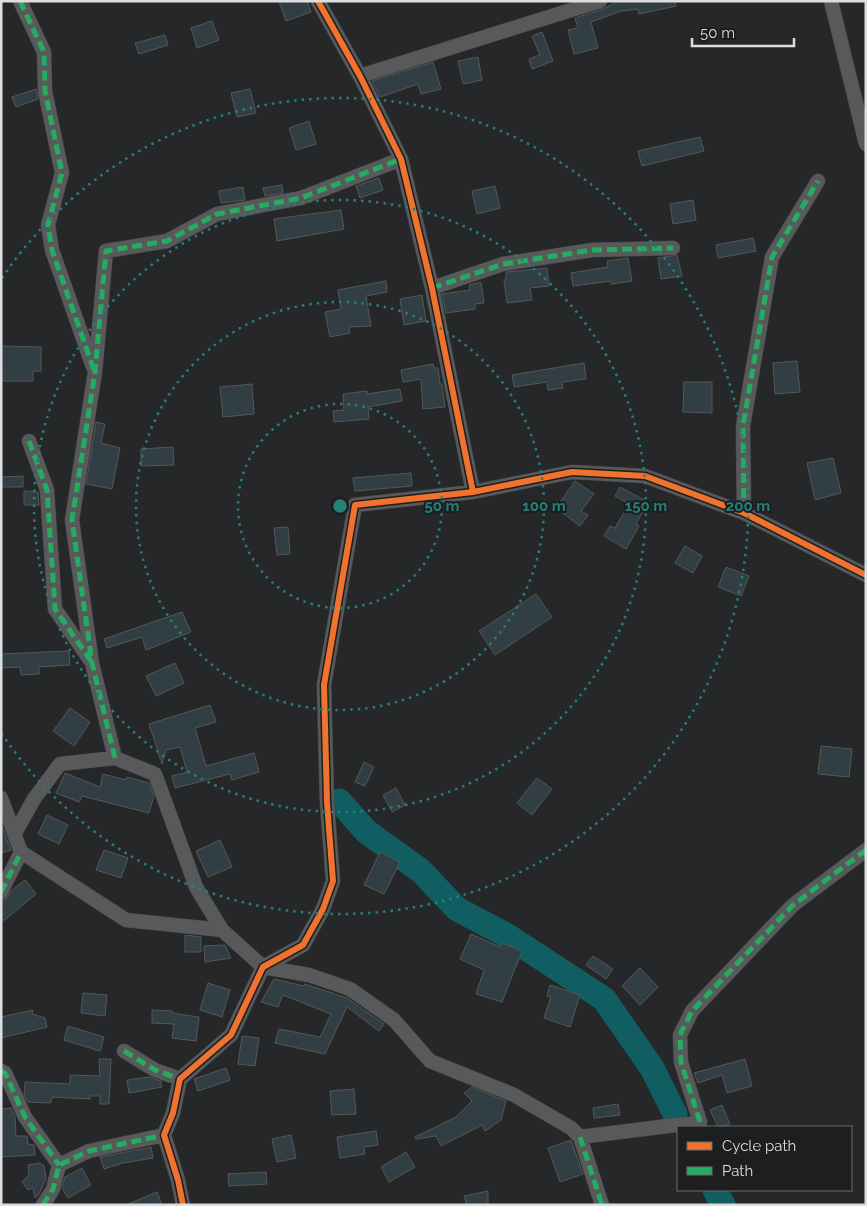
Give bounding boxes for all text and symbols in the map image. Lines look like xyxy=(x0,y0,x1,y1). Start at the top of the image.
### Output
scale bar xyxy=(692,15,794,47)
text: 50 m xyxy=(700,24,735,42)
centre of rings xyxy=(331,497,349,515)
text: 50 m xyxy=(424,497,460,515)
text: 100 m xyxy=(522,497,566,515)
text: 150 m xyxy=(625,497,667,515)
text: 200 m xyxy=(726,497,770,515)
legend xyxy=(677,1126,852,1191)
text: Cycle path xyxy=(722,1137,796,1155)
text: Path xyxy=(722,1162,753,1180)

